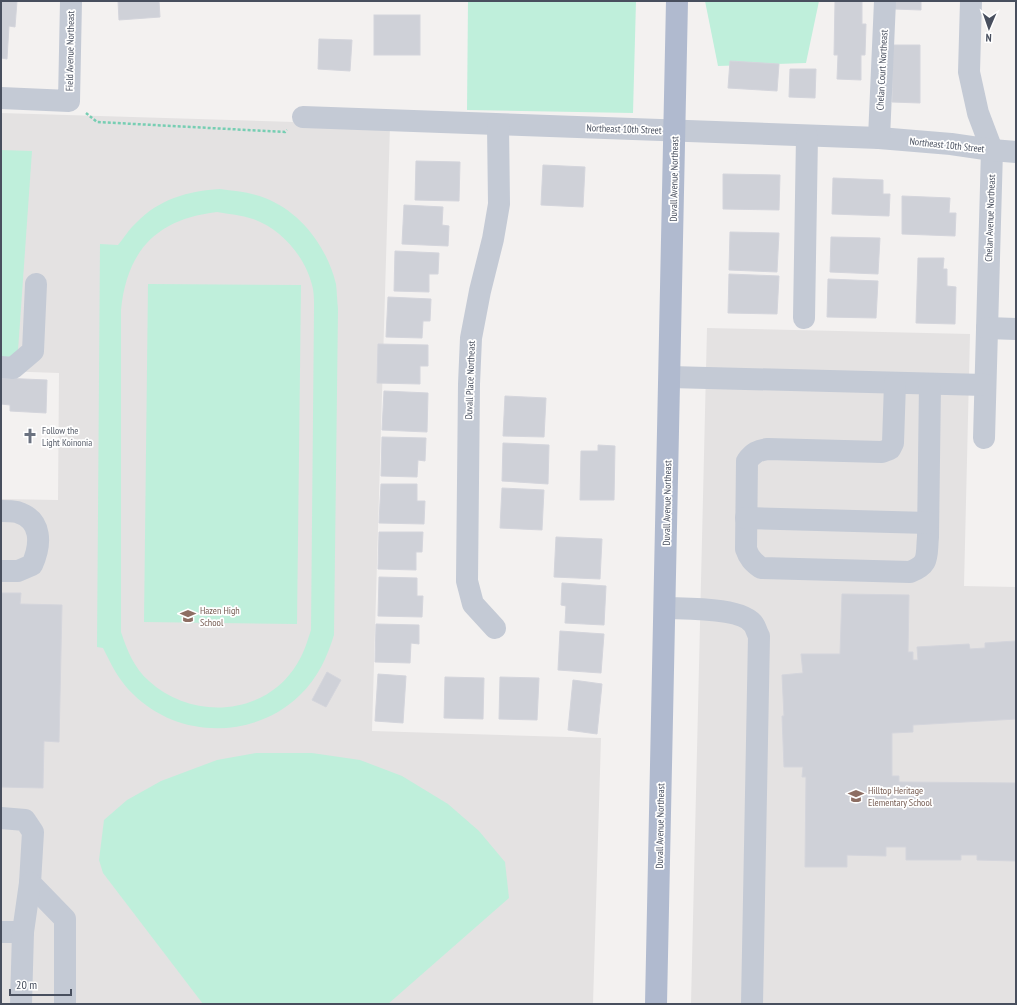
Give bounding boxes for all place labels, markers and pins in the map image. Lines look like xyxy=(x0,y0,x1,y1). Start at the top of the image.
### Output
place label: Follow the Light Koinonia xyxy=(42,424,92,449)
church icon: Follow the Light Koinonia xyxy=(21,427,39,445)
place label: Hazen High School xyxy=(200,604,240,629)
school or university icon: Hazen High School xyxy=(179,607,197,625)
place label: Hilltop Heritage Elementary School xyxy=(868,784,933,809)
school or university icon: Hilltop Heritage Elementary School xyxy=(847,787,865,805)

